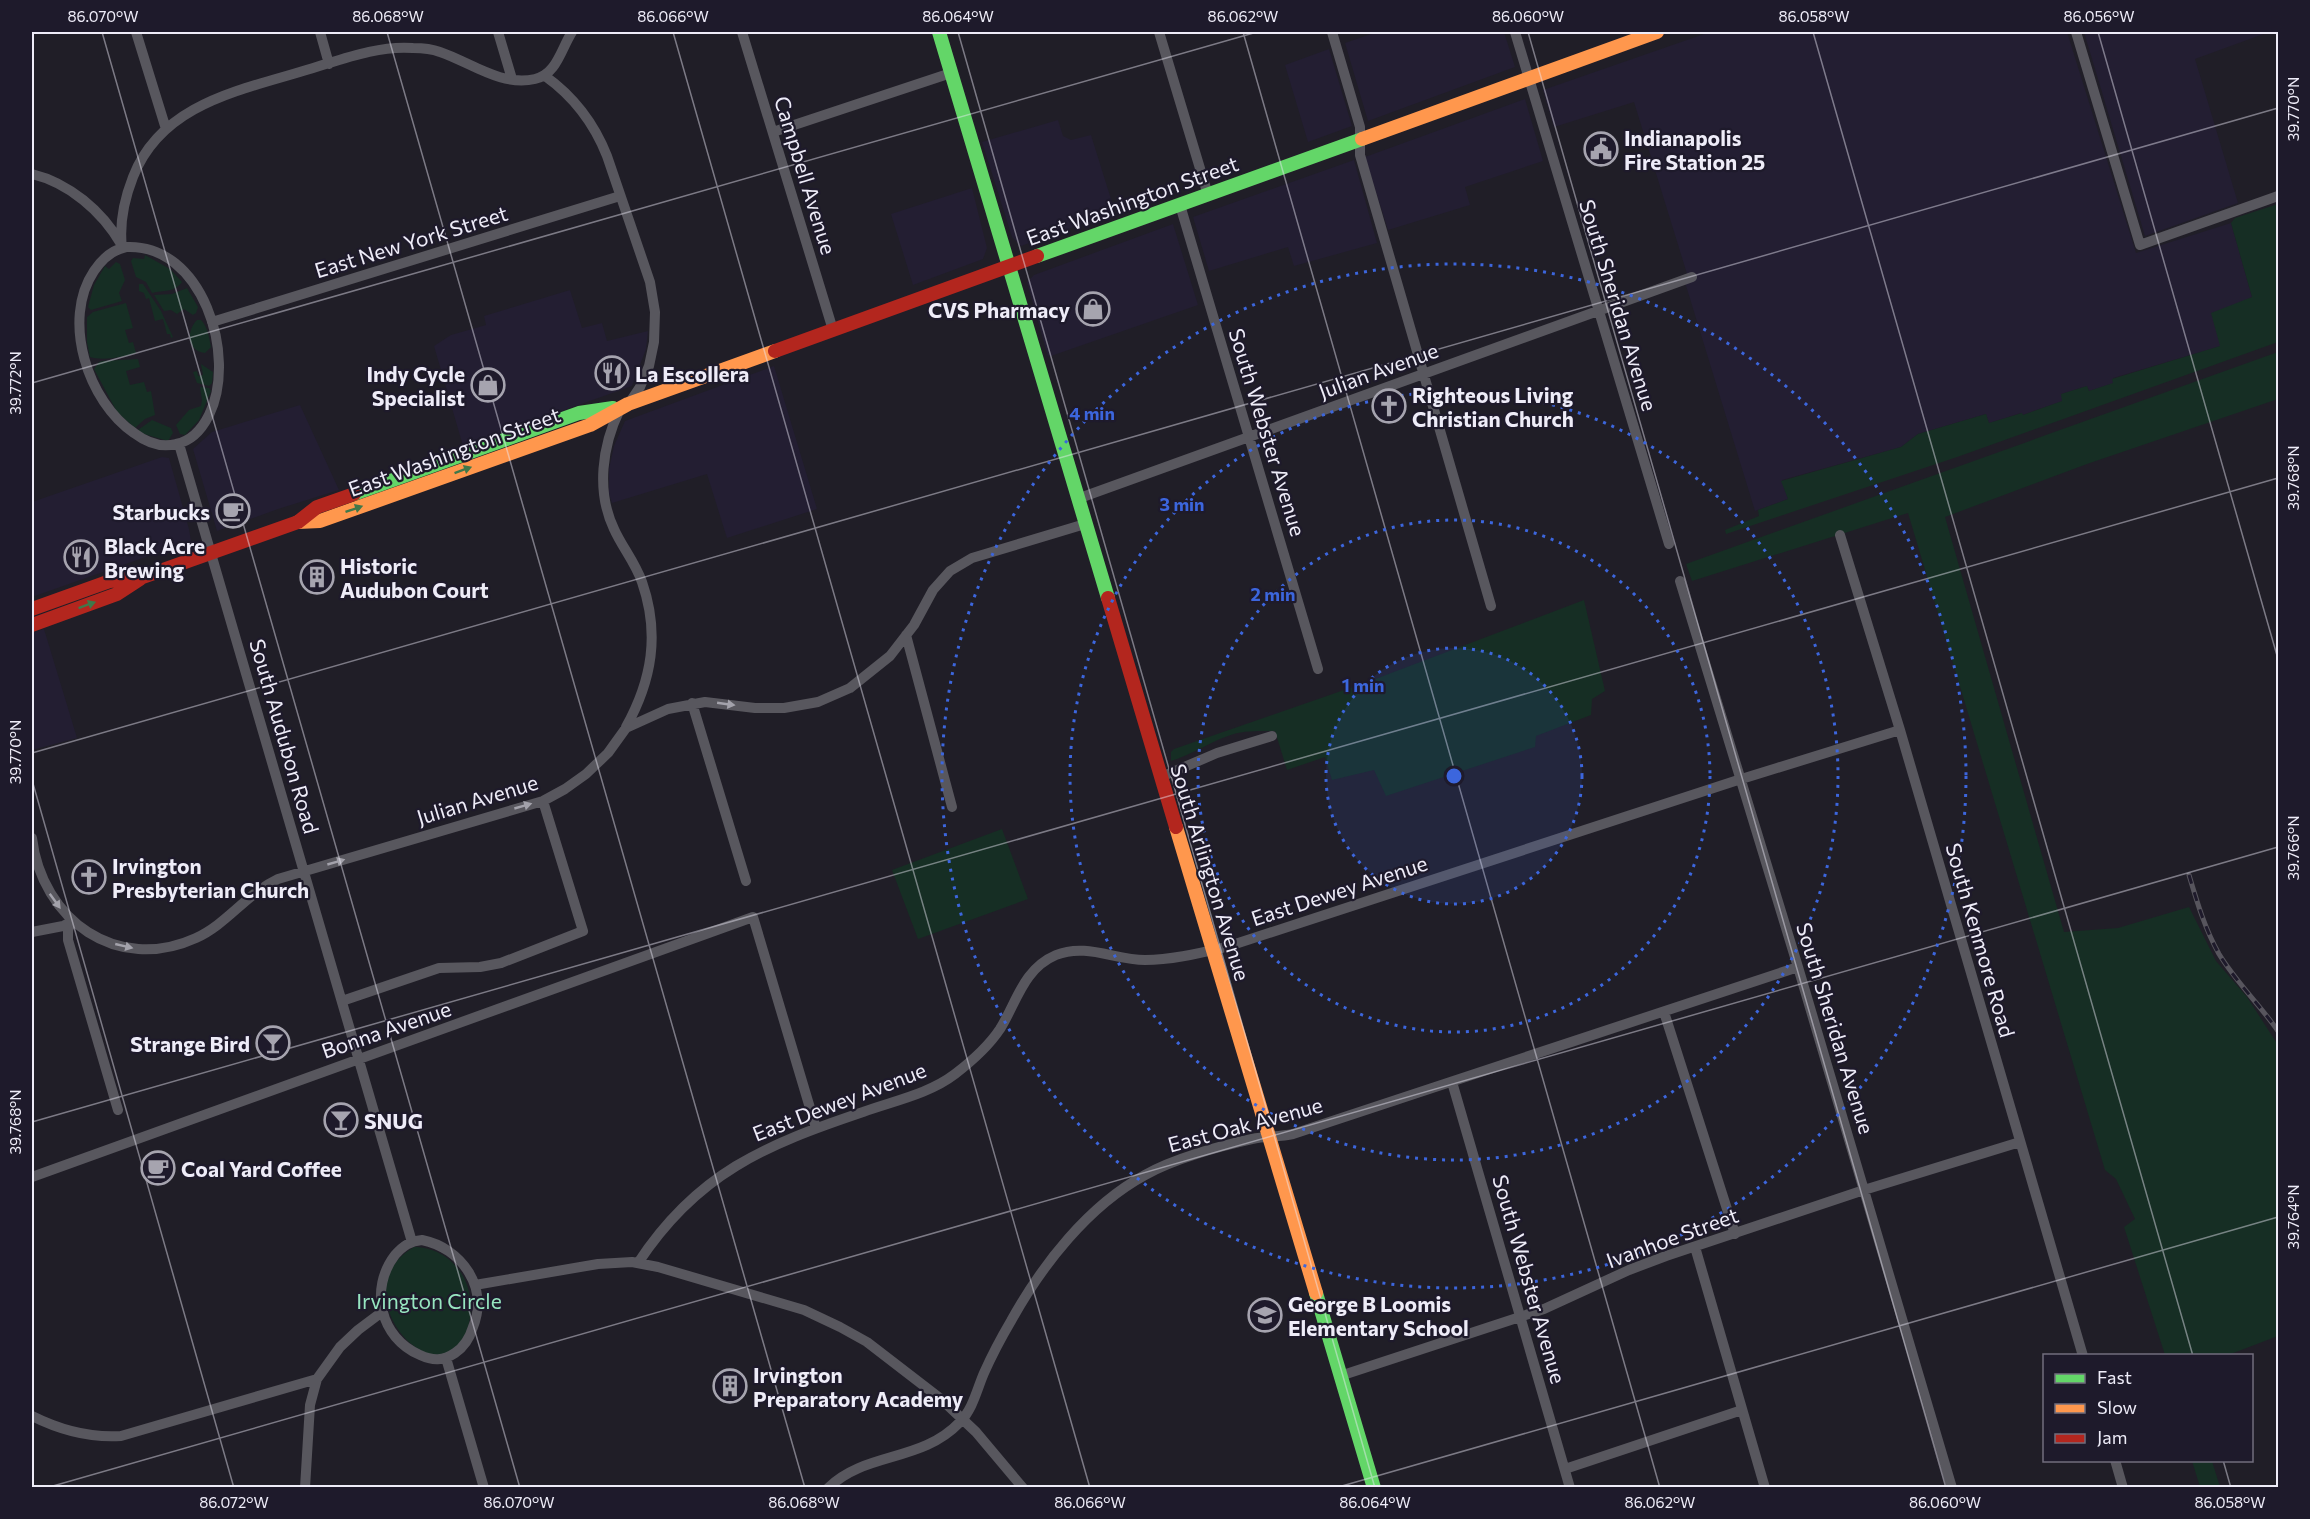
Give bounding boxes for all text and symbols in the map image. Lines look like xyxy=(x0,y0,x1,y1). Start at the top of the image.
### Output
text: 86.070°W xyxy=(68,7,138,25)
text: 86.068°W xyxy=(352,7,424,25)
text: 86.066°W xyxy=(637,7,709,25)
text: 86.064°W xyxy=(922,7,994,25)
text: 86.062°W xyxy=(1208,7,1278,25)
text: 86.060°W xyxy=(1492,7,1564,25)
text: 86.058°W xyxy=(1778,7,1850,25)
text: 86.056°W xyxy=(2063,7,2135,25)
text: 39.770°N xyxy=(2284,77,2302,141)
street label: Campbell Avenue xyxy=(770,93,842,257)
place label: Indianapolis Fire Station 25 xyxy=(1624,125,1765,174)
public building icon: Indianapolis Fire Station 25 xyxy=(1583,131,1619,167)
street label: East Washington Street xyxy=(1023,150,1241,250)
street label: South Sheridan Avenue xyxy=(1575,196,1663,414)
street label: East New York Street xyxy=(311,200,511,282)
shop icon: CVS Pharmacy xyxy=(1075,291,1111,327)
place label: CVS Pharmacy xyxy=(928,297,1070,322)
street label: South Webster Avenue xyxy=(1224,325,1312,539)
street label: Julian Avenue xyxy=(1315,337,1441,403)
text: 39.772°N xyxy=(6,351,24,415)
restaurant icon: La Escollera xyxy=(594,355,630,391)
place label: Indy Cycle Specialist xyxy=(366,361,465,410)
place label: La Escollera xyxy=(635,361,749,386)
shop icon: Indy Cycle Specialist xyxy=(470,367,506,403)
place label: Righteous Living Christian Church xyxy=(1412,382,1574,431)
church icon: Righteous Living Christian Church xyxy=(1371,388,1407,424)
street label: East Washington Street xyxy=(345,401,563,501)
text: 4 min xyxy=(1069,402,1115,424)
text: 39.768°N xyxy=(2284,445,2302,511)
one-way arrow xyxy=(454,465,472,474)
cafe icon: Starbucks xyxy=(215,493,251,529)
text: 3 min xyxy=(1159,493,1205,515)
place label: Starbucks xyxy=(113,499,210,524)
one-way arrow xyxy=(345,504,363,514)
place label: Black Acre Brewing xyxy=(104,533,205,582)
restaurant icon: Black Acre Brewing xyxy=(63,539,99,575)
place label: Historic Audubon Court xyxy=(340,553,489,602)
building icon: Historic Audubon Court xyxy=(299,559,335,595)
text: 2 min xyxy=(1251,583,1295,605)
one-way arrow xyxy=(78,600,96,610)
street label: South Audubon Road xyxy=(245,636,325,836)
text: 1 min xyxy=(1342,674,1384,696)
one-way arrow xyxy=(716,699,735,708)
text: 39.770°N xyxy=(6,720,24,784)
street label: South Arlington Avenue xyxy=(1166,761,1256,983)
centre of rings xyxy=(1444,766,1464,786)
street label: Julian Avenue xyxy=(413,769,541,829)
one-way arrow xyxy=(515,801,533,810)
text: 39.766°N xyxy=(2284,815,2302,881)
street label: South Kenmore Road xyxy=(1941,840,2021,1040)
street label: East Dewey Avenue xyxy=(1248,850,1430,930)
place label: Irvington Presbyterian Church xyxy=(112,853,309,902)
one-way arrow xyxy=(328,857,346,866)
church icon: Irvington Presbyterian Church xyxy=(71,859,107,895)
one-way arrow xyxy=(48,894,60,909)
street label: South Sheridan Avenue xyxy=(1792,919,1880,1137)
one-way arrow xyxy=(115,941,133,951)
street label: Bonna Avenue xyxy=(318,995,454,1063)
bar icon: Strange Bird xyxy=(255,1025,291,1061)
place label: Strange Bird xyxy=(130,1031,250,1056)
street label: East Dewey Avenue xyxy=(749,1056,929,1146)
text: 39.768°N xyxy=(6,1089,24,1155)
street label: East Oak Avenue xyxy=(1165,1091,1325,1157)
bar icon: SNUG xyxy=(323,1102,359,1138)
place label: SNUG xyxy=(364,1108,423,1133)
cafe icon: Coal Yard Coffee xyxy=(140,1150,176,1186)
place label: Coal Yard Coffee xyxy=(181,1156,342,1181)
street label: South Webster Avenue xyxy=(1488,1172,1572,1386)
text: 39.764°N xyxy=(2284,1184,2302,1250)
street label: Ivanhoe Street xyxy=(1603,1202,1741,1272)
park label: Irvington Circle xyxy=(356,1288,502,1313)
place label: George B Loomis Elementary School xyxy=(1288,1291,1469,1340)
school or university icon: George B Loomis Elementary School xyxy=(1247,1297,1283,1333)
legend xyxy=(2043,1354,2253,1462)
place label: Irvington Preparatory Academy xyxy=(753,1362,964,1411)
text: Fast xyxy=(2097,1366,2132,1388)
building icon: Irvington Preparatory Academy xyxy=(712,1368,748,1404)
text: Slow xyxy=(2097,1396,2137,1418)
text: Jam xyxy=(2097,1426,2127,1448)
text: 86.072°W xyxy=(199,1493,269,1511)
text: 86.070°W xyxy=(484,1493,554,1511)
text: 86.068°W xyxy=(768,1493,840,1511)
text: 86.066°W xyxy=(1054,1493,1126,1511)
text: 86.064°W xyxy=(1339,1493,1411,1511)
text: 86.062°W xyxy=(1625,1493,1695,1511)
text: 86.060°W xyxy=(1909,1493,1981,1511)
text: 86.058°W xyxy=(2194,1493,2266,1511)

